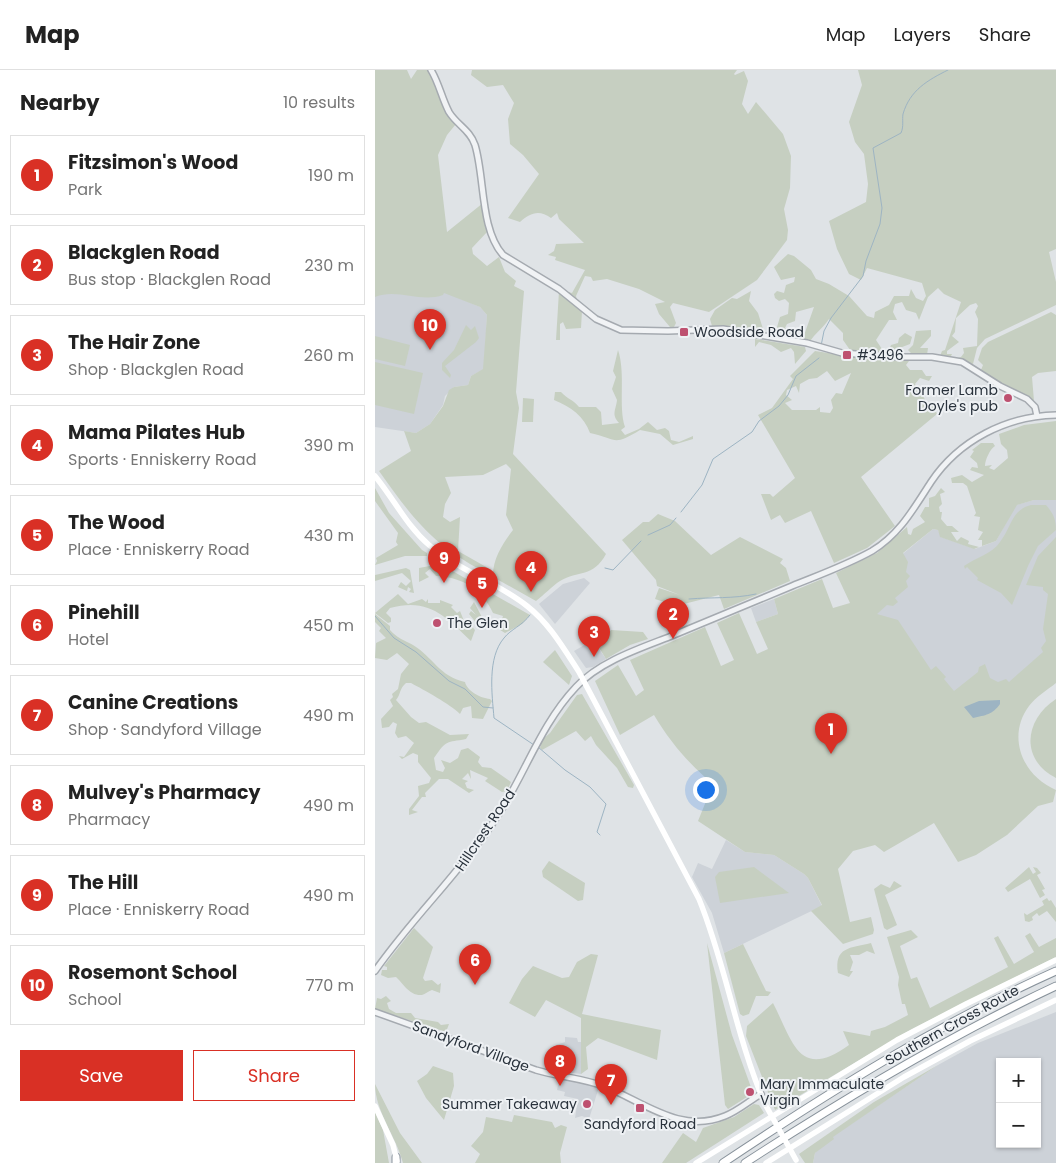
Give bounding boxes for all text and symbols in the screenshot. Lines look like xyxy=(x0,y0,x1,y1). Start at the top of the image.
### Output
text: Map xyxy=(25,18,80,51)
text: Map xyxy=(826,22,866,47)
text: Layers xyxy=(894,22,951,47)
text: Share xyxy=(979,22,1031,47)
text: Nearby xyxy=(20,88,100,117)
text: 10 results xyxy=(283,91,355,114)
text: Fitzsimon's Wood xyxy=(68,149,238,176)
text: 1 xyxy=(34,164,40,187)
text: 190 m xyxy=(308,164,354,187)
text: Park xyxy=(68,178,102,201)
text: Blackglen Road xyxy=(68,239,220,266)
text: 2 xyxy=(32,254,42,277)
text: 230 m xyxy=(305,254,354,277)
text: Bus stop · Blackglen Road xyxy=(68,268,271,291)
pin: 10 xyxy=(414,309,446,350)
place label: Woodside Road xyxy=(694,322,804,342)
marker: Woodside Road xyxy=(678,326,690,338)
text: The Hair Zone xyxy=(68,329,200,356)
text: 3 xyxy=(32,344,42,367)
text: 260 m xyxy=(304,344,354,367)
place label: #3496 xyxy=(857,345,904,365)
marker: #3496 xyxy=(841,349,853,361)
text: Shop · Blackglen Road xyxy=(68,358,244,381)
place label: Former Lamb Doyle's pub xyxy=(905,380,998,416)
marker: Former Lamb Doyle's pub xyxy=(1002,392,1014,404)
text: Mama Pilates Hub xyxy=(68,419,245,446)
text: 4 xyxy=(32,434,42,457)
text: 390 m xyxy=(304,434,354,457)
text: Sports · Enniskerry Road xyxy=(68,448,256,471)
text: The Wood xyxy=(68,509,165,536)
text: 5 xyxy=(32,524,42,547)
text: 430 m xyxy=(304,524,354,547)
text: Place · Enniskerry Road xyxy=(68,538,250,561)
pin: 9 xyxy=(428,542,460,583)
pin: 4 xyxy=(515,551,547,592)
pin: 5 xyxy=(466,567,498,608)
pin: 2 xyxy=(657,598,689,639)
text: Pinehill xyxy=(68,599,140,626)
place label: The Glen xyxy=(447,613,508,633)
text: 6 xyxy=(32,614,42,637)
text: 450 m xyxy=(303,614,354,637)
pin: 3 xyxy=(578,616,610,657)
marker: The Glen xyxy=(431,617,443,629)
text: Hotel xyxy=(68,628,109,651)
text: Canine Creations xyxy=(68,689,238,716)
text: 7 xyxy=(33,704,41,727)
text: 490 m xyxy=(303,704,354,727)
pin: 1 xyxy=(815,713,847,754)
text: Shop · Sandyford Village xyxy=(68,718,262,741)
your location xyxy=(693,777,719,803)
text: Mulvey's Pharmacy xyxy=(68,779,261,806)
street label: Hillcrest Road xyxy=(450,785,520,875)
text: 8 xyxy=(32,794,42,817)
text: 490 m xyxy=(303,794,354,817)
text: Pharmacy xyxy=(68,808,150,831)
text: The Hill xyxy=(68,869,138,896)
text: 9 xyxy=(32,884,42,907)
text: 490 m xyxy=(303,884,354,907)
text: Place · Enniskerry Road xyxy=(68,898,250,921)
pin: 6 xyxy=(459,944,491,985)
text: Rosemont School xyxy=(68,959,237,986)
text: 10 xyxy=(29,974,45,997)
text: 770 m xyxy=(306,974,354,997)
street label: Southern Cross Route xyxy=(881,980,1023,1070)
text: School xyxy=(68,988,122,1011)
street label: Sandyford Village xyxy=(410,1016,533,1077)
pin: 8 xyxy=(544,1045,576,1086)
button: Save xyxy=(20,1050,183,1101)
button: Share xyxy=(193,1050,355,1101)
map controls xyxy=(996,1058,1041,1148)
button: + xyxy=(996,1058,1041,1103)
pin: 7 xyxy=(595,1064,627,1105)
place label: Mary Immaculate Virgin xyxy=(760,1074,885,1110)
marker: Mary Immaculate Virgin xyxy=(744,1086,756,1098)
place label: Summer Takeaway xyxy=(442,1094,577,1114)
marker: Summer Takeaway xyxy=(581,1098,593,1110)
marker: Sandyford Road xyxy=(634,1102,646,1114)
button: − xyxy=(996,1103,1041,1148)
place label: Sandyford Road xyxy=(584,1114,696,1134)

